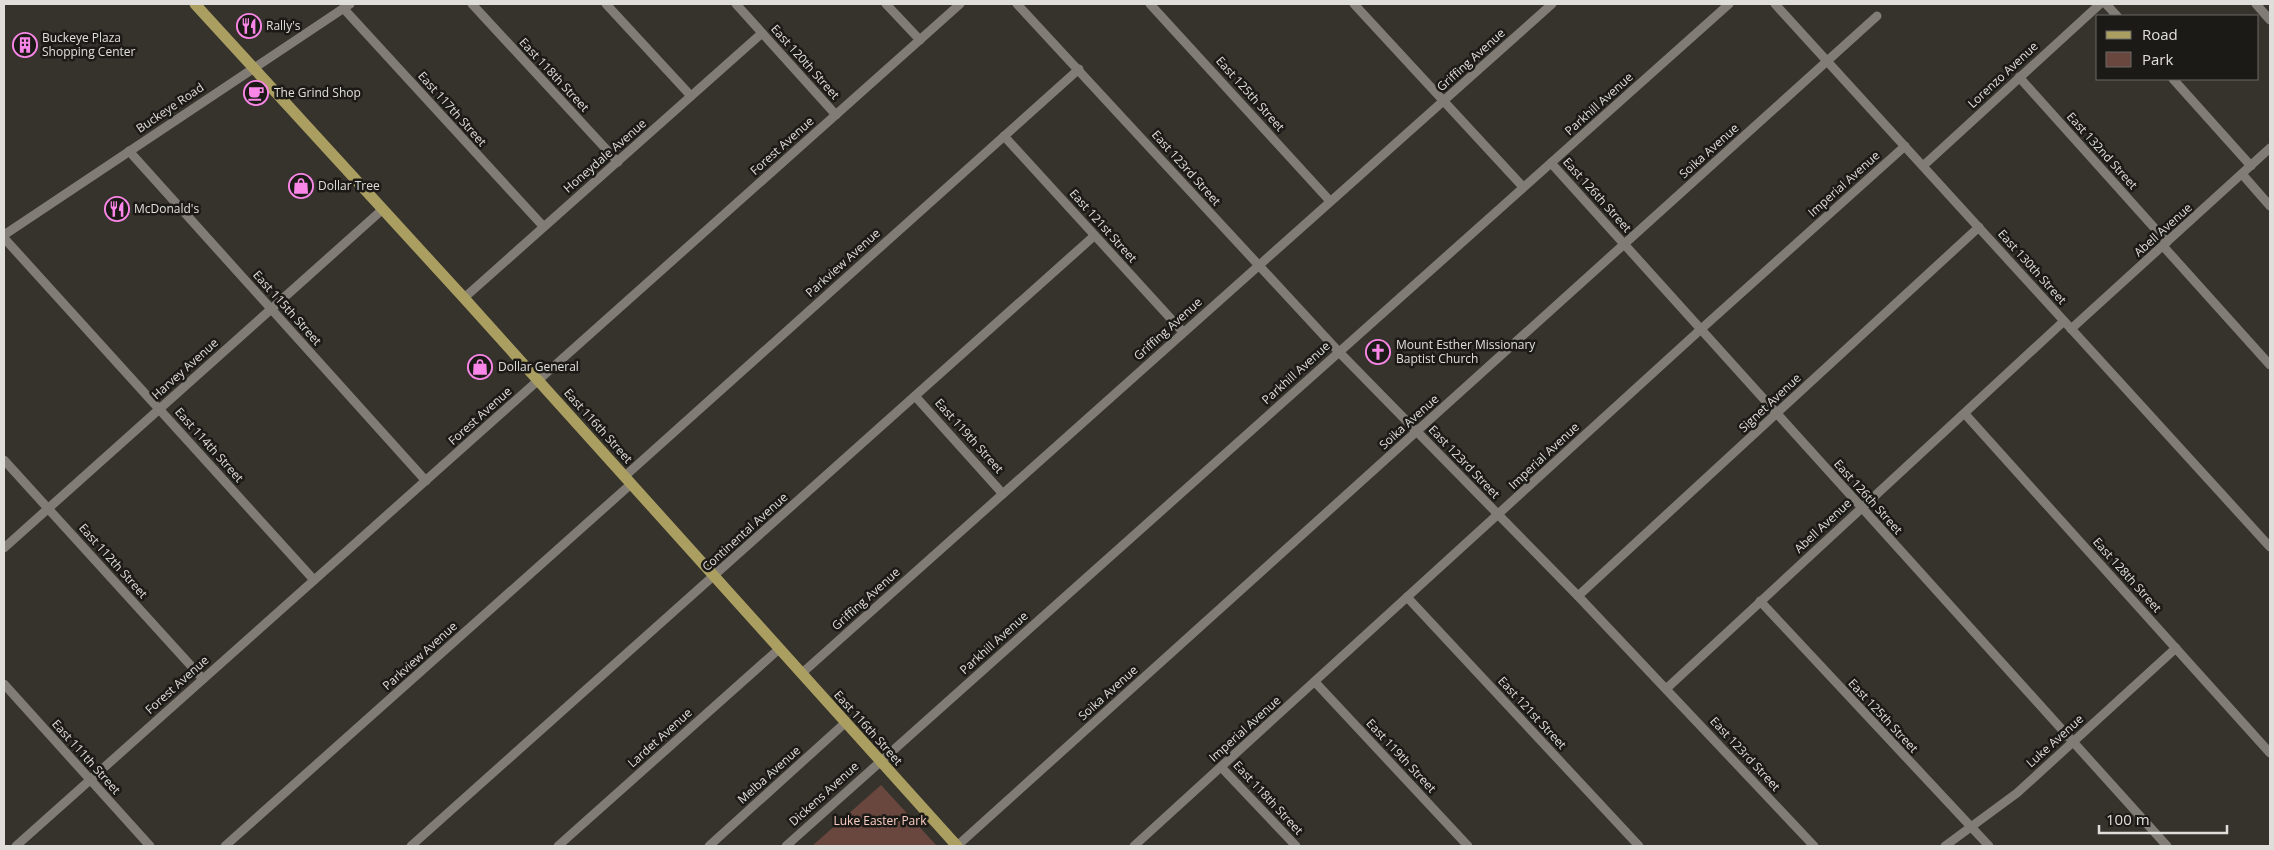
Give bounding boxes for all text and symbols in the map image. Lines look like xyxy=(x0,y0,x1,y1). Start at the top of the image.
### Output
restaurant icon: Rally's xyxy=(236,13,262,39)
legend xyxy=(2096,15,2259,80)
place label: Rally's xyxy=(266,17,301,34)
street label: East 120th Street xyxy=(767,21,844,103)
street label: Griffing Avenue xyxy=(1433,24,1509,95)
text: Road xyxy=(2142,24,2178,44)
place label: Buckeye Plaza Shopping Center xyxy=(42,29,136,60)
building icon: Buckeye Plaza Shopping Center xyxy=(12,32,38,58)
street label: East 118th Street xyxy=(516,34,593,115)
street label: Lorenzo Avenue xyxy=(1964,37,2042,112)
text: Park xyxy=(2142,49,2173,69)
street label: East 125th Street xyxy=(1212,53,1289,135)
street label: East 117th Street xyxy=(414,68,491,150)
street label: Parkhill Avenue xyxy=(1561,68,1637,139)
street label: Buckeye Road xyxy=(132,79,207,137)
cafe icon: The Grind Shop xyxy=(243,80,269,106)
place label: The Grind Shop xyxy=(274,84,361,101)
street label: East 132nd Street xyxy=(2063,108,2142,193)
street label: Forest Avenue xyxy=(746,112,817,179)
street label: Honeydale Avenue xyxy=(560,115,650,196)
street label: Soika Avenue xyxy=(1675,119,1742,182)
street label: East 123rd Street xyxy=(1148,126,1225,209)
street label: Imperial Avenue xyxy=(1804,147,1883,220)
street label: East 126th Street xyxy=(1559,154,1636,236)
shop icon: Dollar Tree xyxy=(288,173,314,199)
place label: Dollar Tree xyxy=(318,177,380,194)
street label: East 121st Street xyxy=(1066,185,1141,266)
restaurant icon: McDonald's xyxy=(104,196,130,222)
street label: Abell Avenue xyxy=(2130,199,2196,260)
place label: McDonald's xyxy=(134,200,199,217)
street label: Parkview Avenue xyxy=(802,224,884,301)
street label: East 130th Street xyxy=(1994,226,2071,308)
street label: East 115th Street xyxy=(249,267,326,349)
street label: Griffing Avenue xyxy=(1130,293,1206,364)
street label: Harvey Avenue xyxy=(148,334,222,403)
place label: Mount Esther Missionary Baptist Church xyxy=(1396,336,1536,367)
street label: Parkhill Avenue xyxy=(1258,337,1334,408)
church icon: Mount Esther Missionary Baptist Church xyxy=(1365,339,1391,365)
shop icon: Dollar General xyxy=(467,354,493,380)
place label: Dollar General xyxy=(498,358,579,375)
street label: Signet Avenue xyxy=(1735,369,1805,436)
street label: Forest Avenue xyxy=(444,382,515,449)
street label: East 116th Street xyxy=(560,385,637,467)
street label: Soika Avenue xyxy=(1375,390,1442,453)
street label: East 119th Street xyxy=(931,395,1008,477)
street label: East 114th Street xyxy=(171,404,248,486)
street label: Imperial Avenue xyxy=(1505,418,1583,493)
street label: East 123rd Street xyxy=(1425,421,1504,502)
street label: East 126th Street xyxy=(1830,456,1907,538)
street label: Continental Avenue xyxy=(698,488,791,575)
street label: Abell Avenue xyxy=(1790,494,1855,557)
street label: East 112th Street xyxy=(75,520,152,602)
street label: East 128th Street xyxy=(2089,534,2166,616)
street label: Griffing Avenue xyxy=(828,563,904,634)
street label: Parkhill Avenue xyxy=(956,607,1032,678)
street label: Parkview Avenue xyxy=(379,617,461,694)
street label: Forest Avenue xyxy=(141,651,212,718)
street label: Soika Avenue xyxy=(1074,661,1141,724)
street label: East 121st Street xyxy=(1494,673,1571,753)
street label: East 125th Street xyxy=(1845,675,1922,756)
street label: East 116th Street xyxy=(830,687,907,769)
street label: Imperial Avenue xyxy=(1205,692,1284,765)
street label: Lardet Avenue xyxy=(624,704,696,771)
street label: Luke Avenue xyxy=(2022,710,2087,771)
street label: East 123rd Street xyxy=(1706,713,1784,795)
street label: East 119th Street xyxy=(1363,715,1440,796)
street label: East 111th Street xyxy=(48,716,125,798)
street label: Melba Avenue xyxy=(733,742,804,808)
street label: East 118th Street xyxy=(1230,757,1307,838)
street label: Dickens Avenue xyxy=(785,758,862,830)
scale bar xyxy=(2099,802,2226,834)
text: 100 m xyxy=(2106,809,2150,829)
park label: Luke Easter Park xyxy=(834,812,927,829)

